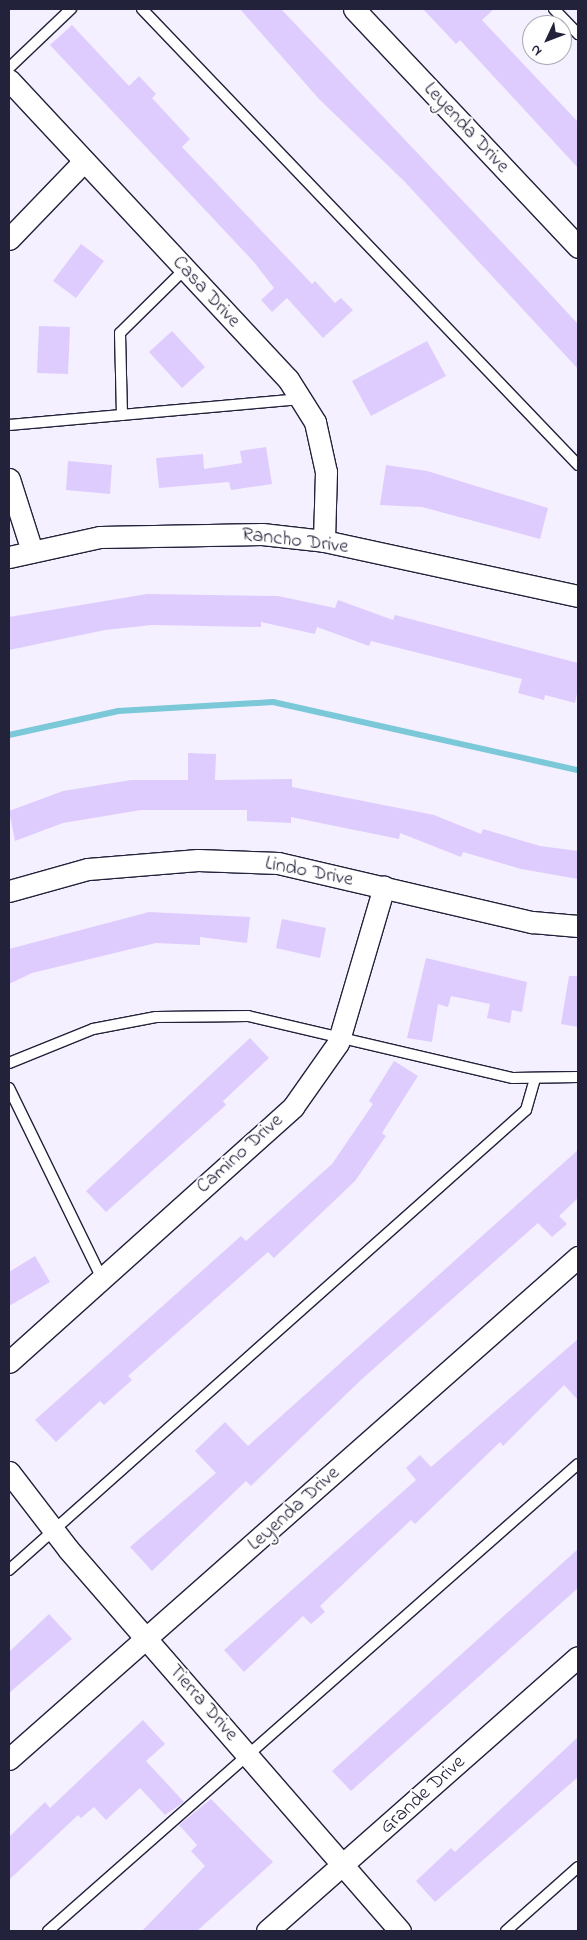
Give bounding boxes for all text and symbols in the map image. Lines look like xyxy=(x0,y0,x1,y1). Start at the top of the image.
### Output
north arrow xyxy=(522,15,572,65)
text: N xyxy=(525,39,547,61)
street label: Leyenda Drive xyxy=(418,78,514,178)
street label: Casa Drive xyxy=(167,251,245,333)
street label: Rancho Drive xyxy=(240,523,350,559)
street label: Lindo Drive xyxy=(263,852,355,892)
street label: Camino Drive xyxy=(192,1109,288,1199)
street label: Leyenda Drive xyxy=(243,1462,345,1556)
street label: Tierra Drive xyxy=(163,1660,243,1746)
street label: Grande Drive xyxy=(375,1750,471,1840)

